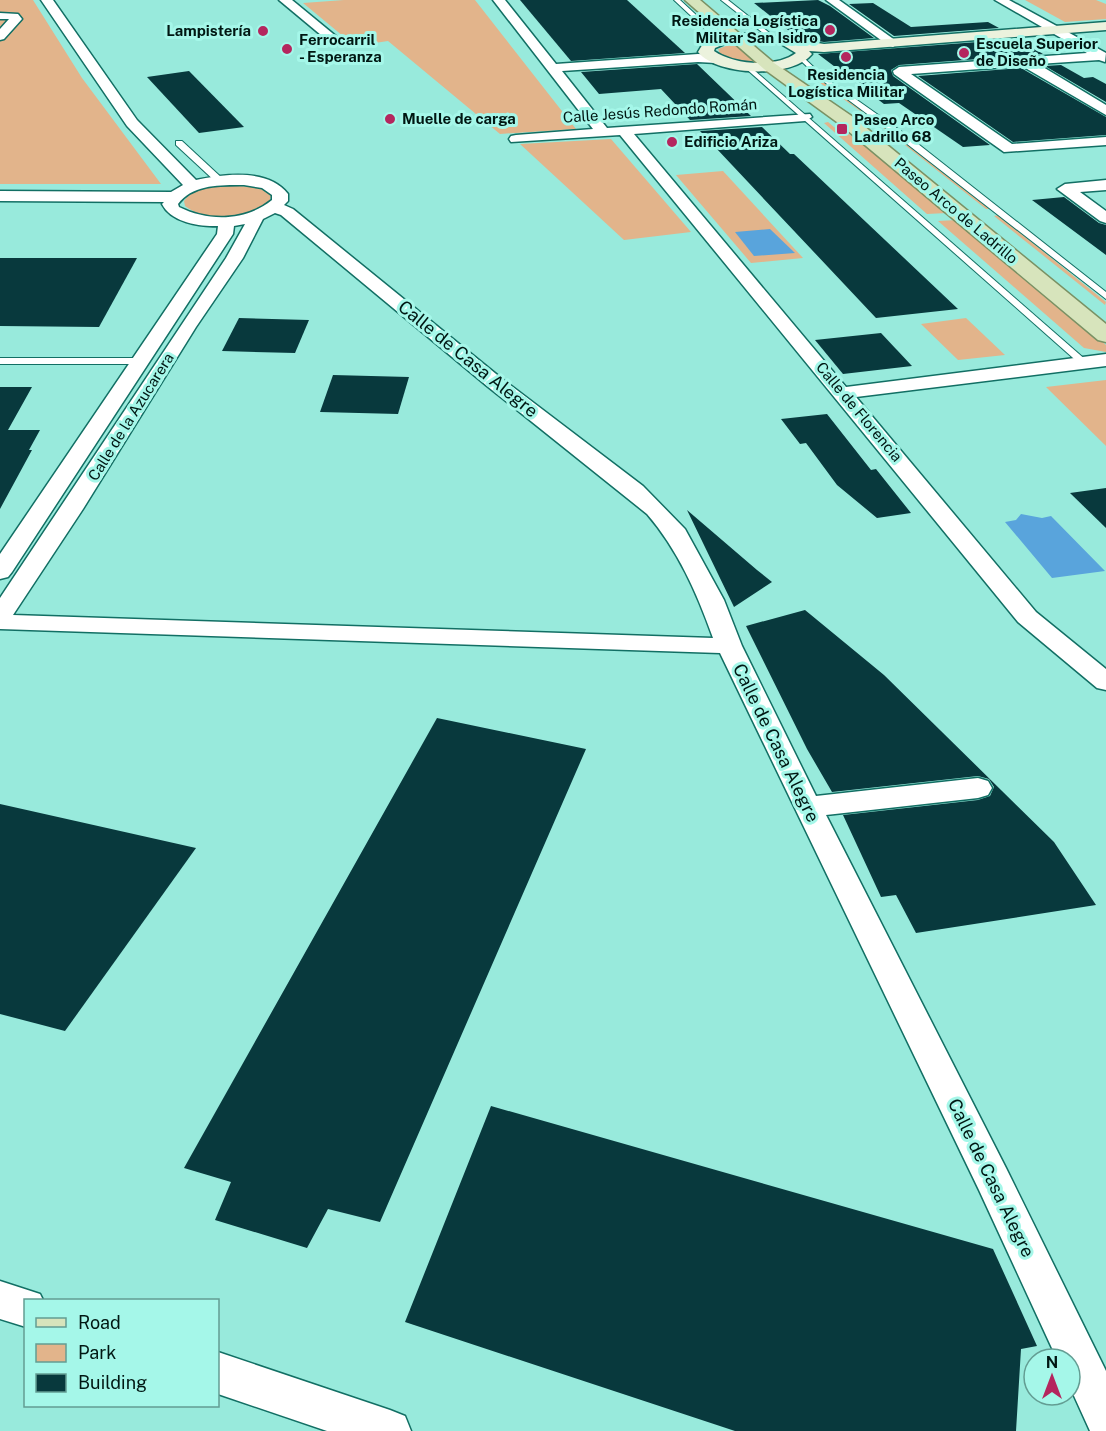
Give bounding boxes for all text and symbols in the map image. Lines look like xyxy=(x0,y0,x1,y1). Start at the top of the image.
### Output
place label: Residencia Logística Militar San Isidro xyxy=(671,12,818,46)
place label: Lampistería xyxy=(166,22,251,39)
marker: Residencia Logística Militar San Isidro xyxy=(823,23,837,37)
marker: Lampistería xyxy=(256,24,270,38)
place label: Ferrocarril - Esperanza xyxy=(299,31,382,65)
place label: Escuela Superior de Diseño xyxy=(976,35,1098,69)
marker: Ferrocarril - Esperanza xyxy=(280,42,294,56)
marker: Escuela Superior de Diseño xyxy=(957,46,971,60)
marker: Residencia Logística Militar xyxy=(839,50,853,64)
place label: Residencia Logística Militar xyxy=(788,66,904,100)
street label: Calle Jesús Redondo Román xyxy=(562,95,758,126)
place label: Muelle de carga xyxy=(402,110,516,127)
place label: Paseo Arco Ladrillo 68 xyxy=(854,111,935,145)
marker: Muelle de carga xyxy=(383,112,397,126)
marker: Paseo Arco Ladrillo 68 xyxy=(835,122,849,136)
place label: Edificio Ariza xyxy=(684,133,778,150)
marker: Edificio Ariza xyxy=(665,135,679,149)
street label: Paseo Arco de Ladrillo xyxy=(891,154,1021,267)
street label: Calle de Casa Alegre xyxy=(394,296,542,421)
street label: Calle de la Azucarera xyxy=(84,350,177,484)
street label: Calle de Florencia xyxy=(813,359,906,465)
street label: Calle de Casa Alegre xyxy=(729,660,824,825)
street label: Calle de Casa Alegre xyxy=(944,1095,1039,1260)
legend xyxy=(24,1299,219,1407)
text: Road xyxy=(78,1312,121,1333)
text: Park xyxy=(78,1342,116,1363)
north arrow xyxy=(1022,1347,1082,1407)
text: N xyxy=(1046,1353,1058,1372)
text: Building xyxy=(78,1372,147,1393)

